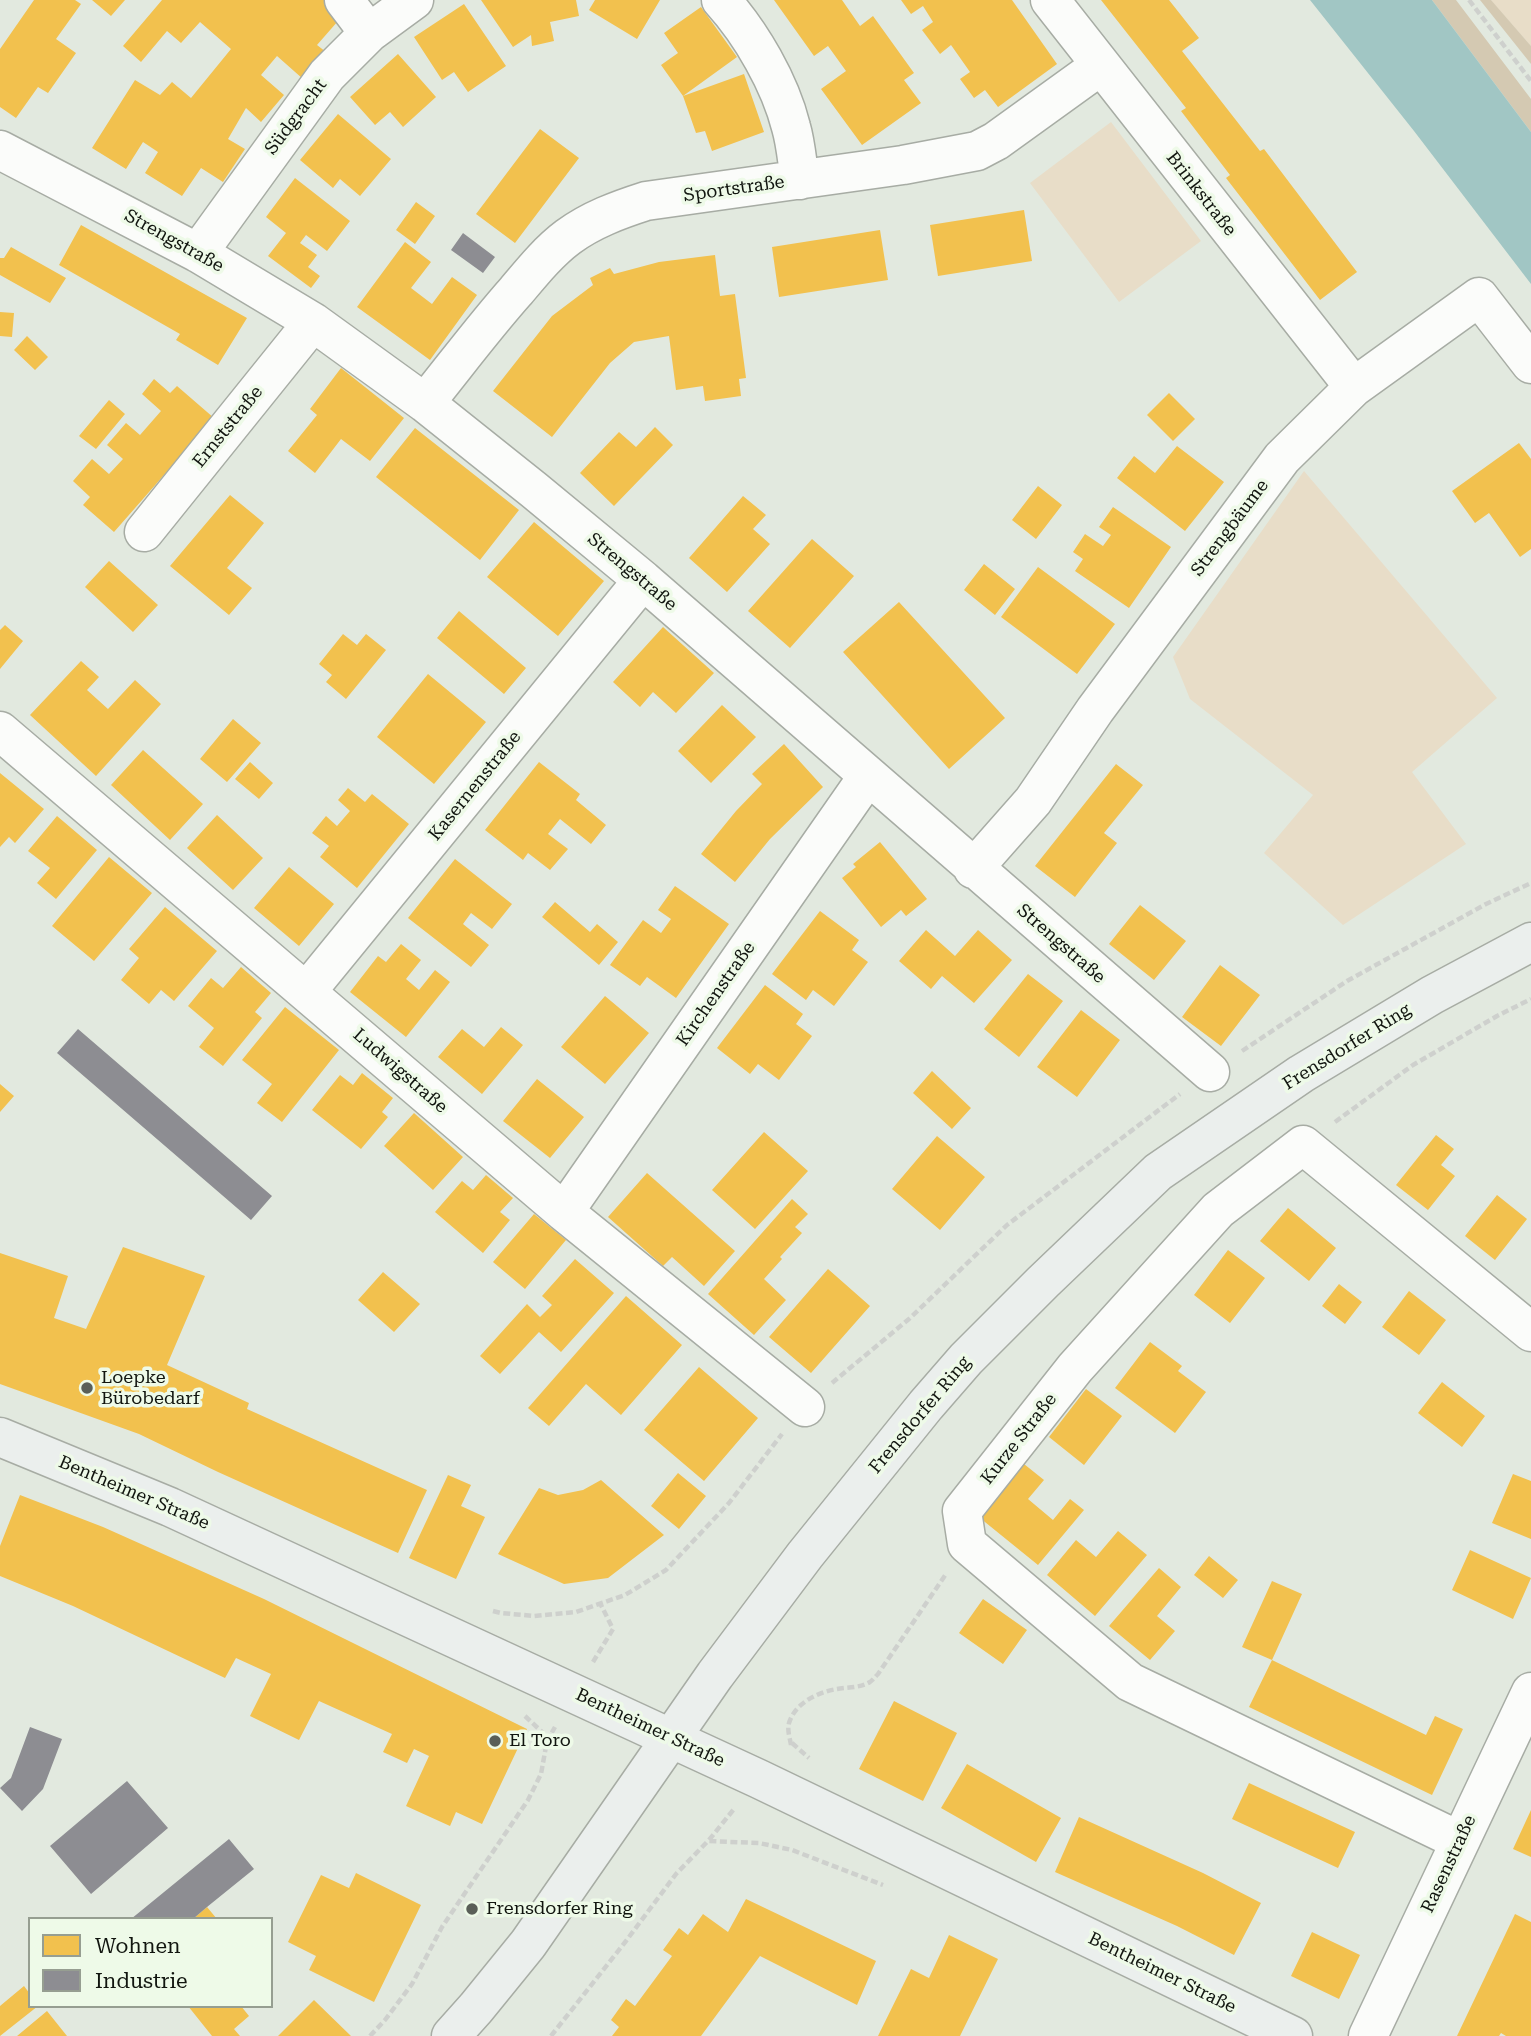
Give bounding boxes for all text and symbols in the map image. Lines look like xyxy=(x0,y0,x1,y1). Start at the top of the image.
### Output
street label: Südgracht xyxy=(260,75,332,159)
street label: Brinkstraße xyxy=(1161,148,1241,240)
street label: Sportstraße xyxy=(682,171,786,207)
street label: Strengstraße xyxy=(121,205,227,277)
street label: Ernststraße xyxy=(188,382,268,472)
street label: Strengbäume xyxy=(1187,475,1273,581)
street label: Strengstraße xyxy=(583,528,681,616)
street label: Kasernenstraße xyxy=(424,727,526,845)
street label: Strengstraße xyxy=(1012,900,1110,988)
street label: Kirchenstraße xyxy=(672,938,760,1050)
street label: Frensdorfer Ring xyxy=(1279,999,1415,1095)
street label: Ludwigstraße xyxy=(348,1024,452,1118)
street label: Frensdorfer Ring xyxy=(865,1352,975,1478)
place label: Loepke Bürobedarf xyxy=(101,1367,200,1410)
marker: Loepke Bürobedarf xyxy=(79,1380,95,1396)
street label: Kurze Straße xyxy=(977,1389,1061,1489)
street label: Bentheimer Straße xyxy=(55,1451,213,1535)
street label: Bentheimer Straße xyxy=(572,1684,728,1772)
place label: El Toro xyxy=(509,1730,571,1752)
marker: El Toro xyxy=(487,1733,503,1749)
street label: Rasenstraße xyxy=(1417,1812,1481,1916)
place label: Frensdorfer Ring xyxy=(486,1898,633,1920)
marker: Frensdorfer Ring xyxy=(464,1901,480,1917)
legend xyxy=(28,1917,273,2008)
street label: Bentheimer Straße xyxy=(1085,1928,1239,2018)
text: Wohnen xyxy=(95,1934,181,1958)
text: Industrie xyxy=(95,1969,188,1993)

